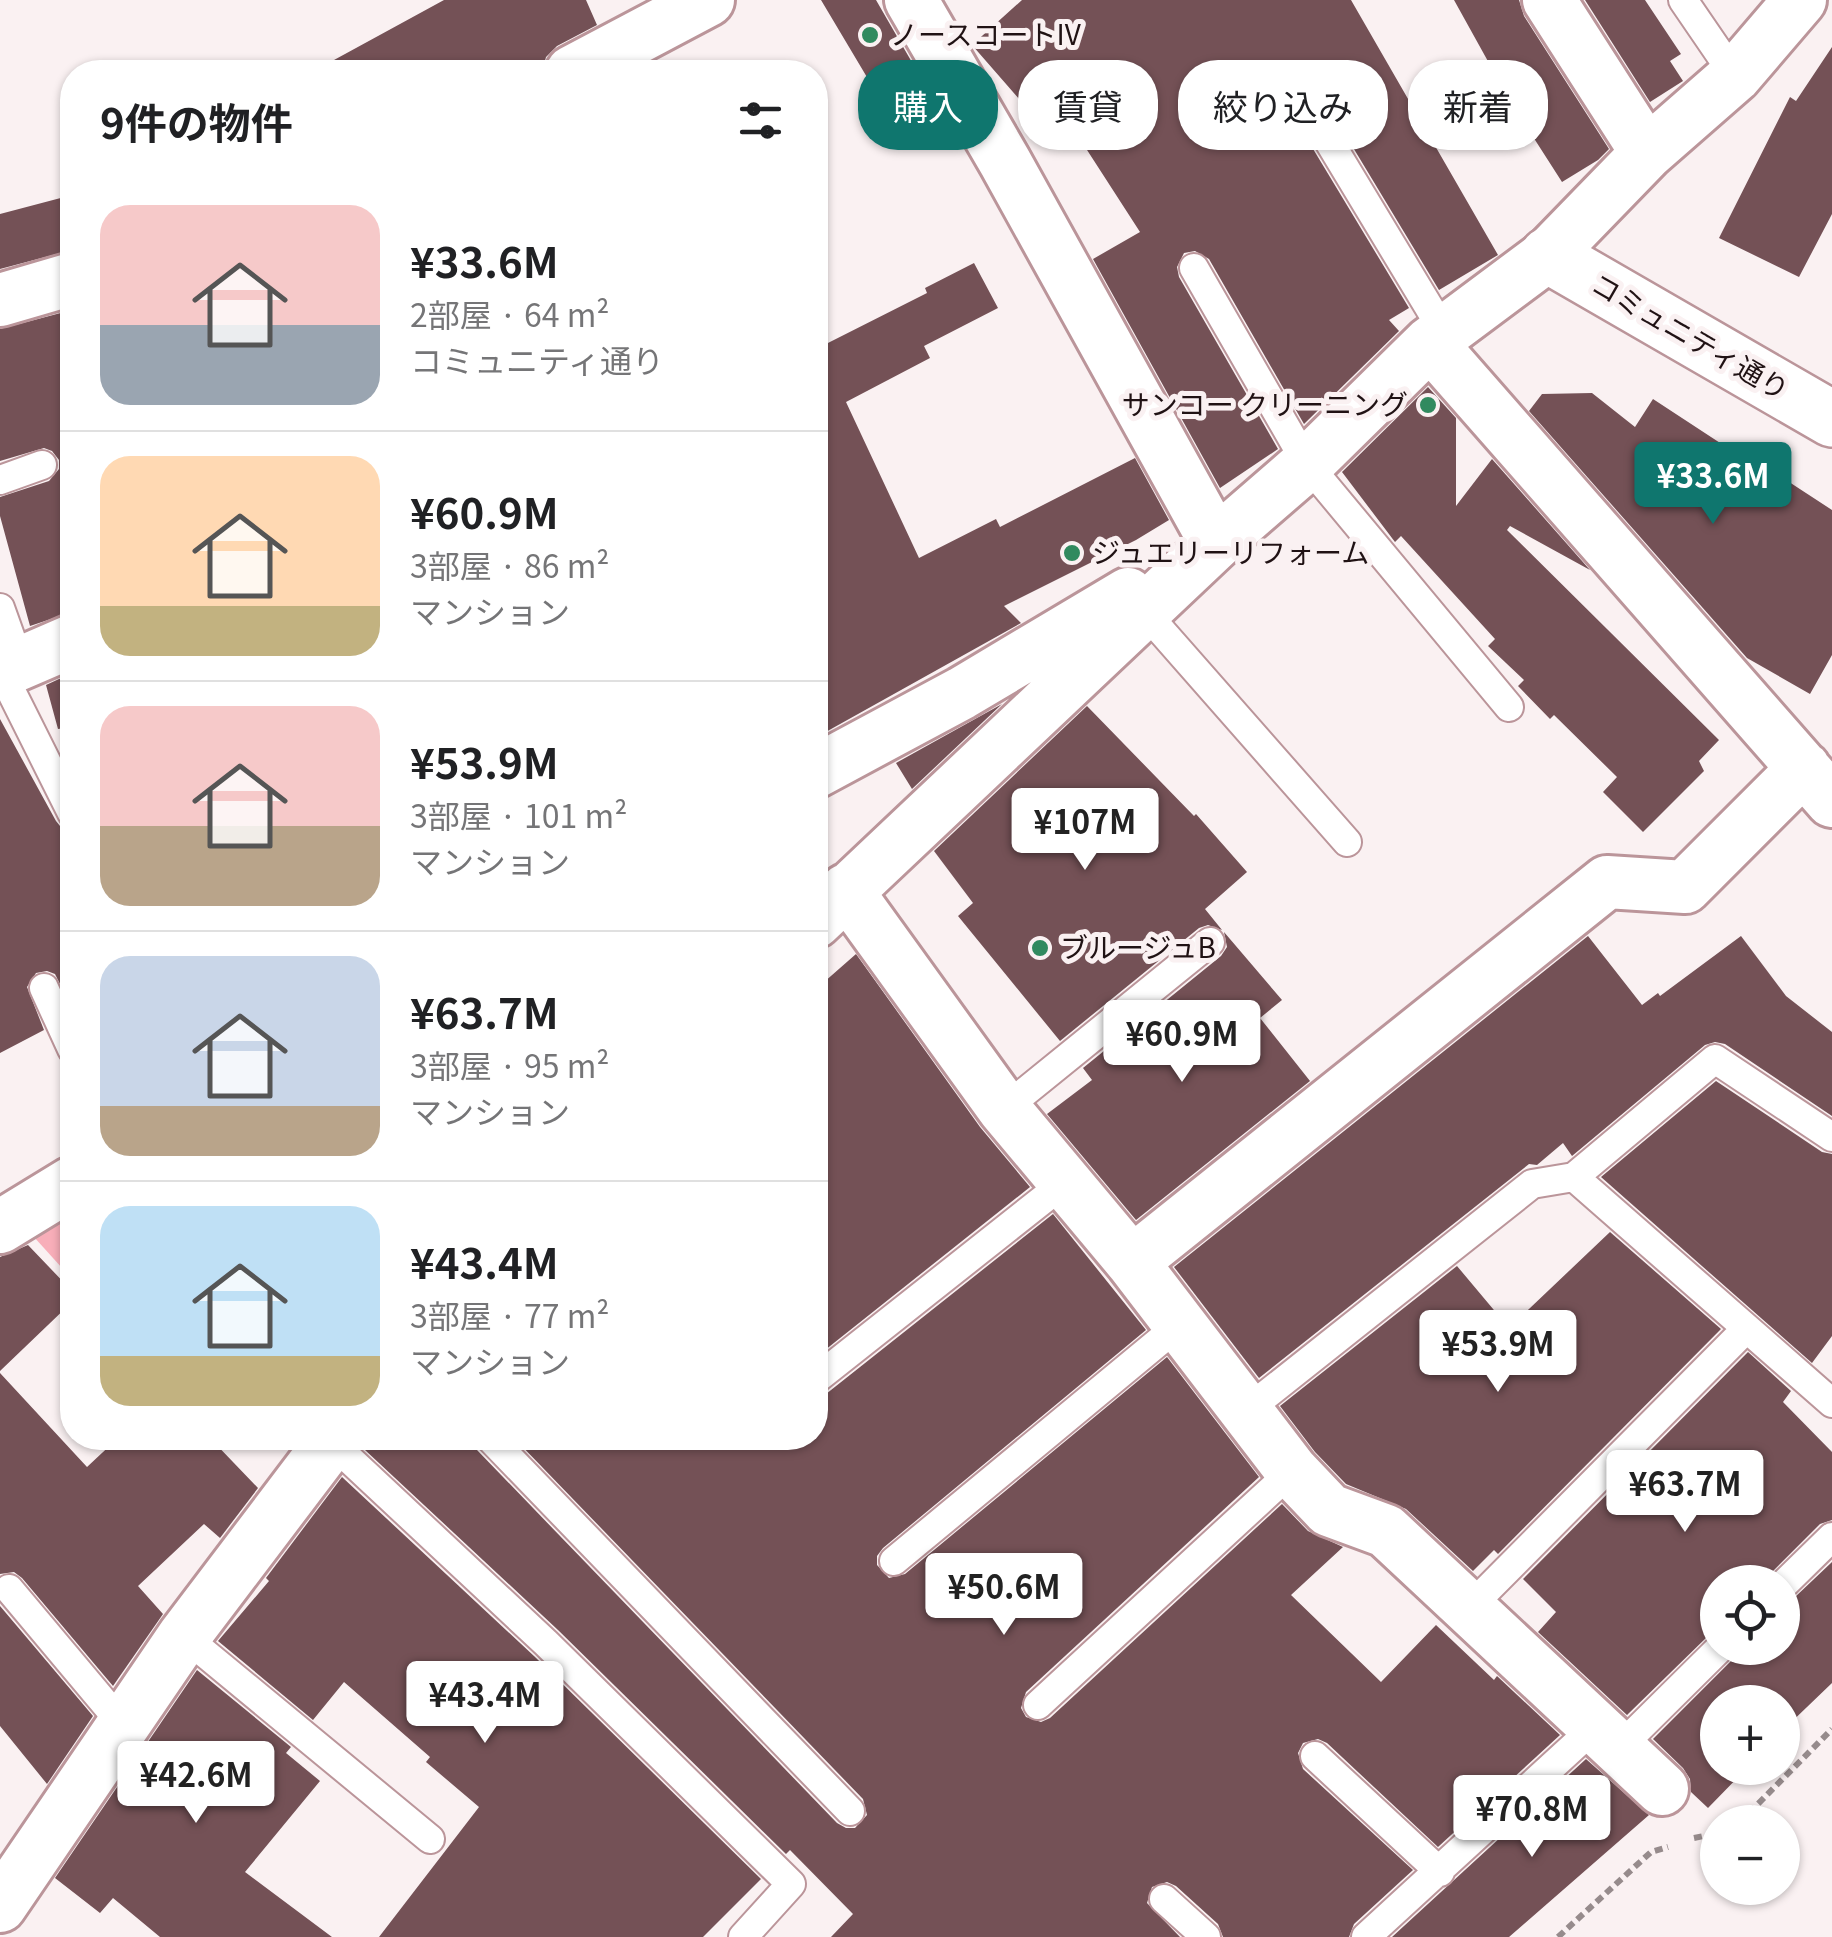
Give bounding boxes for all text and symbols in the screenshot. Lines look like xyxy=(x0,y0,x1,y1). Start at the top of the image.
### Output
place label: ノースコートIV xyxy=(890,13,1082,53)
marker: ノースコートIV xyxy=(859,24,881,46)
chip: 購入 xyxy=(858,60,998,150)
chip: 賃貸 xyxy=(1018,60,1158,150)
chip: 絞り込み xyxy=(1178,60,1388,150)
chip: 新着 xyxy=(1408,60,1548,150)
text: 9件の物件 xyxy=(100,90,293,151)
icon: filters xyxy=(733,93,788,148)
text: ¥33.6M xyxy=(410,229,559,290)
icon: home xyxy=(180,245,300,365)
street label: コミュニティ通り xyxy=(1585,262,1797,408)
text: 2部屋 · 64 m² xyxy=(410,290,610,336)
text: コミュニティ通り xyxy=(410,336,664,382)
place label: サンコー クリーニング xyxy=(1122,383,1408,423)
marker: サンコー クリーニング xyxy=(1417,394,1439,416)
pin: ¥33.6M xyxy=(1632,442,1794,527)
text: ¥33.6M xyxy=(1656,451,1770,497)
text: ¥60.9M xyxy=(410,480,559,541)
icon: home xyxy=(180,496,300,616)
place label: ジュエリーリフォーム xyxy=(1092,531,1369,571)
text: 3部屋 · 86 m² xyxy=(410,541,610,587)
marker: ジュエリーリフォーム xyxy=(1061,542,1083,564)
text: マンション xyxy=(410,587,570,633)
text: ¥53.9M xyxy=(410,730,559,791)
icon: home xyxy=(180,746,300,866)
pin: ¥107M xyxy=(1015,788,1155,873)
text: 3部屋 · 101 m² xyxy=(410,791,627,837)
text: ¥107M xyxy=(1034,797,1136,843)
text: マンション xyxy=(410,837,570,883)
place label: ブルージュB xyxy=(1060,926,1216,966)
marker: ブルージュB xyxy=(1029,937,1051,959)
text: ¥63.7M xyxy=(410,980,559,1041)
icon: home xyxy=(180,996,300,1116)
pin: ¥60.9M xyxy=(1101,1000,1263,1085)
text: ¥60.9M xyxy=(1125,1009,1239,1055)
text: 3部屋 · 95 m² xyxy=(410,1041,610,1087)
text: マンション xyxy=(410,1087,570,1133)
text: ¥43.4M xyxy=(410,1230,559,1291)
icon: home xyxy=(180,1246,300,1366)
text: 3部屋 · 77 m² xyxy=(410,1291,610,1337)
pin: ¥53.9M xyxy=(1417,1310,1579,1395)
text: ¥53.9M xyxy=(1441,1319,1555,1365)
text: マンション xyxy=(410,1337,570,1383)
pin: ¥63.7M xyxy=(1604,1450,1766,1535)
text: ¥63.7M xyxy=(1628,1459,1742,1505)
pin: ¥50.6M xyxy=(923,1553,1085,1638)
text: ¥50.6M xyxy=(947,1562,1061,1608)
map controls xyxy=(1700,1565,1800,1905)
button: locate xyxy=(1700,1565,1800,1665)
pin: ¥43.4M xyxy=(404,1661,566,1746)
text: ¥43.4M xyxy=(428,1670,542,1716)
button: + xyxy=(1700,1685,1800,1785)
pin: ¥42.6M xyxy=(115,1741,277,1826)
text: ¥42.6M xyxy=(139,1750,253,1796)
pin: ¥70.8M xyxy=(1451,1775,1613,1860)
text: ¥70.8M xyxy=(1475,1784,1589,1830)
button: − xyxy=(1700,1805,1800,1905)

